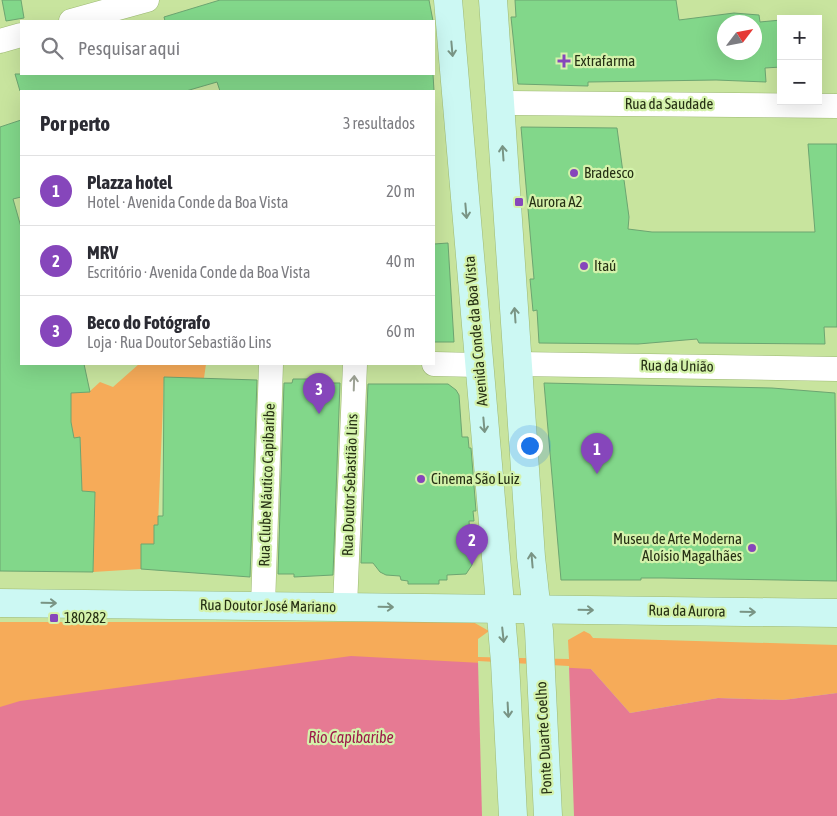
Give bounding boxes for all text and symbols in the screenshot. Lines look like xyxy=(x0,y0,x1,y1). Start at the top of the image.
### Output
north arrow xyxy=(717,15,762,60)
map controls xyxy=(777,15,822,105)
button: + xyxy=(777,15,822,60)
search box xyxy=(20,20,435,75)
icon: search xyxy=(38,34,66,62)
text: Pesquisar aqui xyxy=(78,37,180,59)
one-way arrow xyxy=(447,40,457,56)
place label: Extrafarma xyxy=(574,52,635,69)
marker: Extrafarma xyxy=(558,55,570,67)
button: − xyxy=(777,60,822,105)
street label: Rua da Saudade xyxy=(625,95,713,112)
text: Por perto xyxy=(40,111,110,135)
text: 3 resultados xyxy=(343,114,415,132)
one-way arrow xyxy=(499,145,508,161)
place label: Bradesco xyxy=(584,164,634,181)
marker: Bradesco xyxy=(568,167,580,179)
text: Plazza hotel xyxy=(87,171,172,193)
text: 1 xyxy=(52,182,60,200)
text: 20 m xyxy=(386,182,415,200)
text: Hotel · Avenida Conde da Boa Vista xyxy=(87,193,288,211)
place label: Aurora A2 xyxy=(529,193,583,210)
marker: Aurora A2 xyxy=(513,196,525,208)
one-way arrow xyxy=(461,202,470,218)
text: MRV xyxy=(87,241,118,263)
text: 2 xyxy=(52,252,60,270)
text: 40 m xyxy=(386,252,415,270)
street label: Avenida Conde da Boa Vista xyxy=(460,255,491,407)
place label: Itaú xyxy=(594,257,616,274)
marker: Itaú xyxy=(578,260,590,272)
text: Escritório · Avenida Conde da Boa Vista xyxy=(87,263,310,281)
one-way arrow xyxy=(510,307,519,323)
text: Beco do Fotógrafo xyxy=(87,311,210,333)
text: 3 xyxy=(52,322,60,340)
text: 60 m xyxy=(386,322,415,340)
text: Loja · Rua Doutor Sebastião Lins xyxy=(87,333,271,351)
street label: Rua da União xyxy=(640,356,714,375)
pin: 3 xyxy=(303,373,335,414)
one-way arrow xyxy=(350,376,359,392)
street label: Rua Clube Náutico Capibaribe xyxy=(255,403,278,567)
street label: Rua Doutor Sebastião Lins xyxy=(339,414,360,556)
one-way arrow xyxy=(479,416,488,432)
your location xyxy=(517,433,543,459)
pin: 1 xyxy=(581,433,613,474)
place label: Cinema São Luiz xyxy=(431,470,520,487)
marker: Cinema São Luiz xyxy=(415,473,427,485)
pin: 2 xyxy=(456,524,488,565)
place label: Museu de Arte Moderna Aloísio Magalhães xyxy=(613,530,742,564)
marker: Museu de Arte Moderna Aloísio Magalhães xyxy=(746,542,758,554)
one-way arrow xyxy=(527,553,537,569)
street label: Rua Doutor José Mariano xyxy=(200,596,336,615)
one-way arrow xyxy=(40,598,56,608)
street label: Rua da Aurora xyxy=(648,601,726,620)
one-way arrow xyxy=(378,603,394,612)
one-way arrow xyxy=(577,605,593,615)
one-way arrow xyxy=(740,607,756,617)
place label: 180282 xyxy=(64,609,106,626)
marker: 180282 xyxy=(48,612,60,624)
one-way arrow xyxy=(498,627,508,643)
street label: Ponte Duarte Coelho xyxy=(532,681,555,795)
one-way arrow xyxy=(503,702,513,718)
water label: Rio Capibaribe xyxy=(308,728,394,747)

